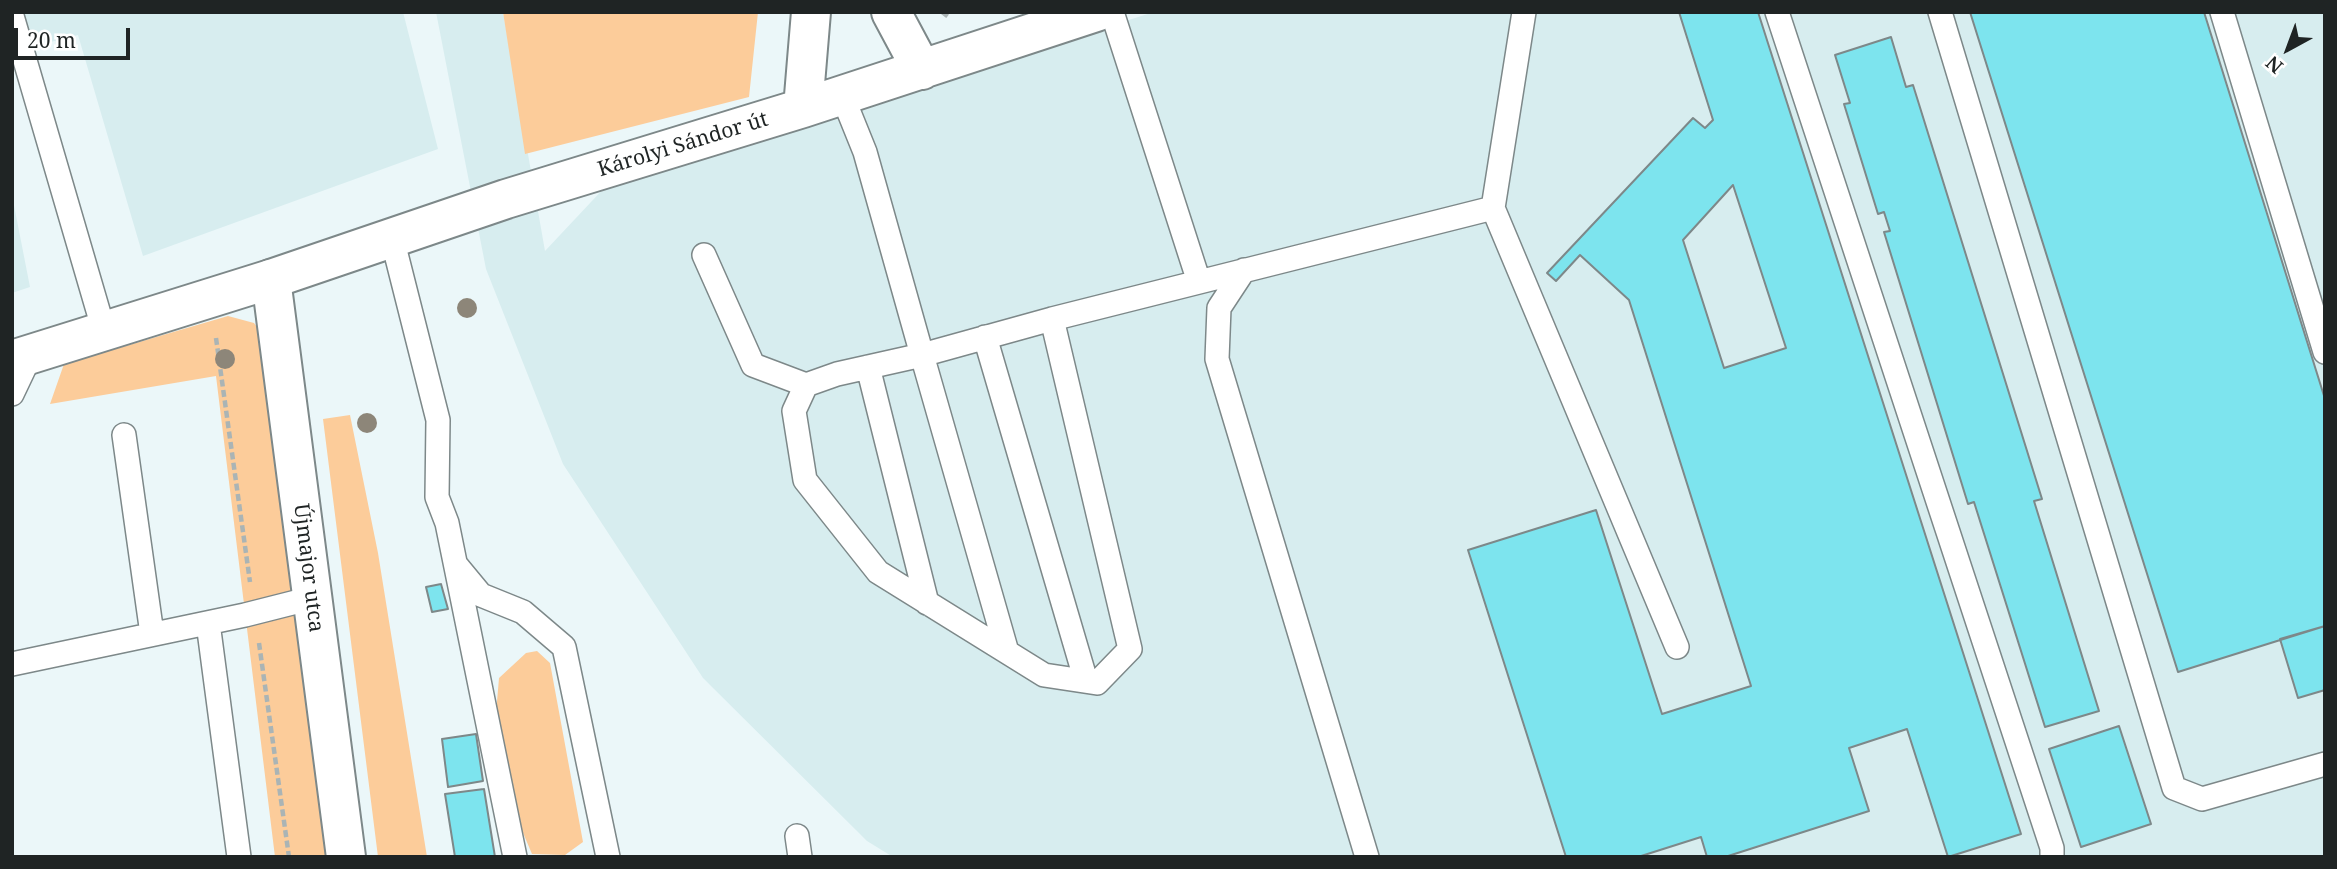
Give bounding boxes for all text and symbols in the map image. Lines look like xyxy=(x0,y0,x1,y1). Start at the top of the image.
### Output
scale bar xyxy=(18,14,133,58)
north arrow xyxy=(2253,14,2323,84)
text: 20 m xyxy=(27,26,76,54)
text: N xyxy=(2260,50,2288,80)
street label: Károlyi Sándor út xyxy=(595,107,771,183)
street label: Újmajor utca xyxy=(288,502,328,634)

